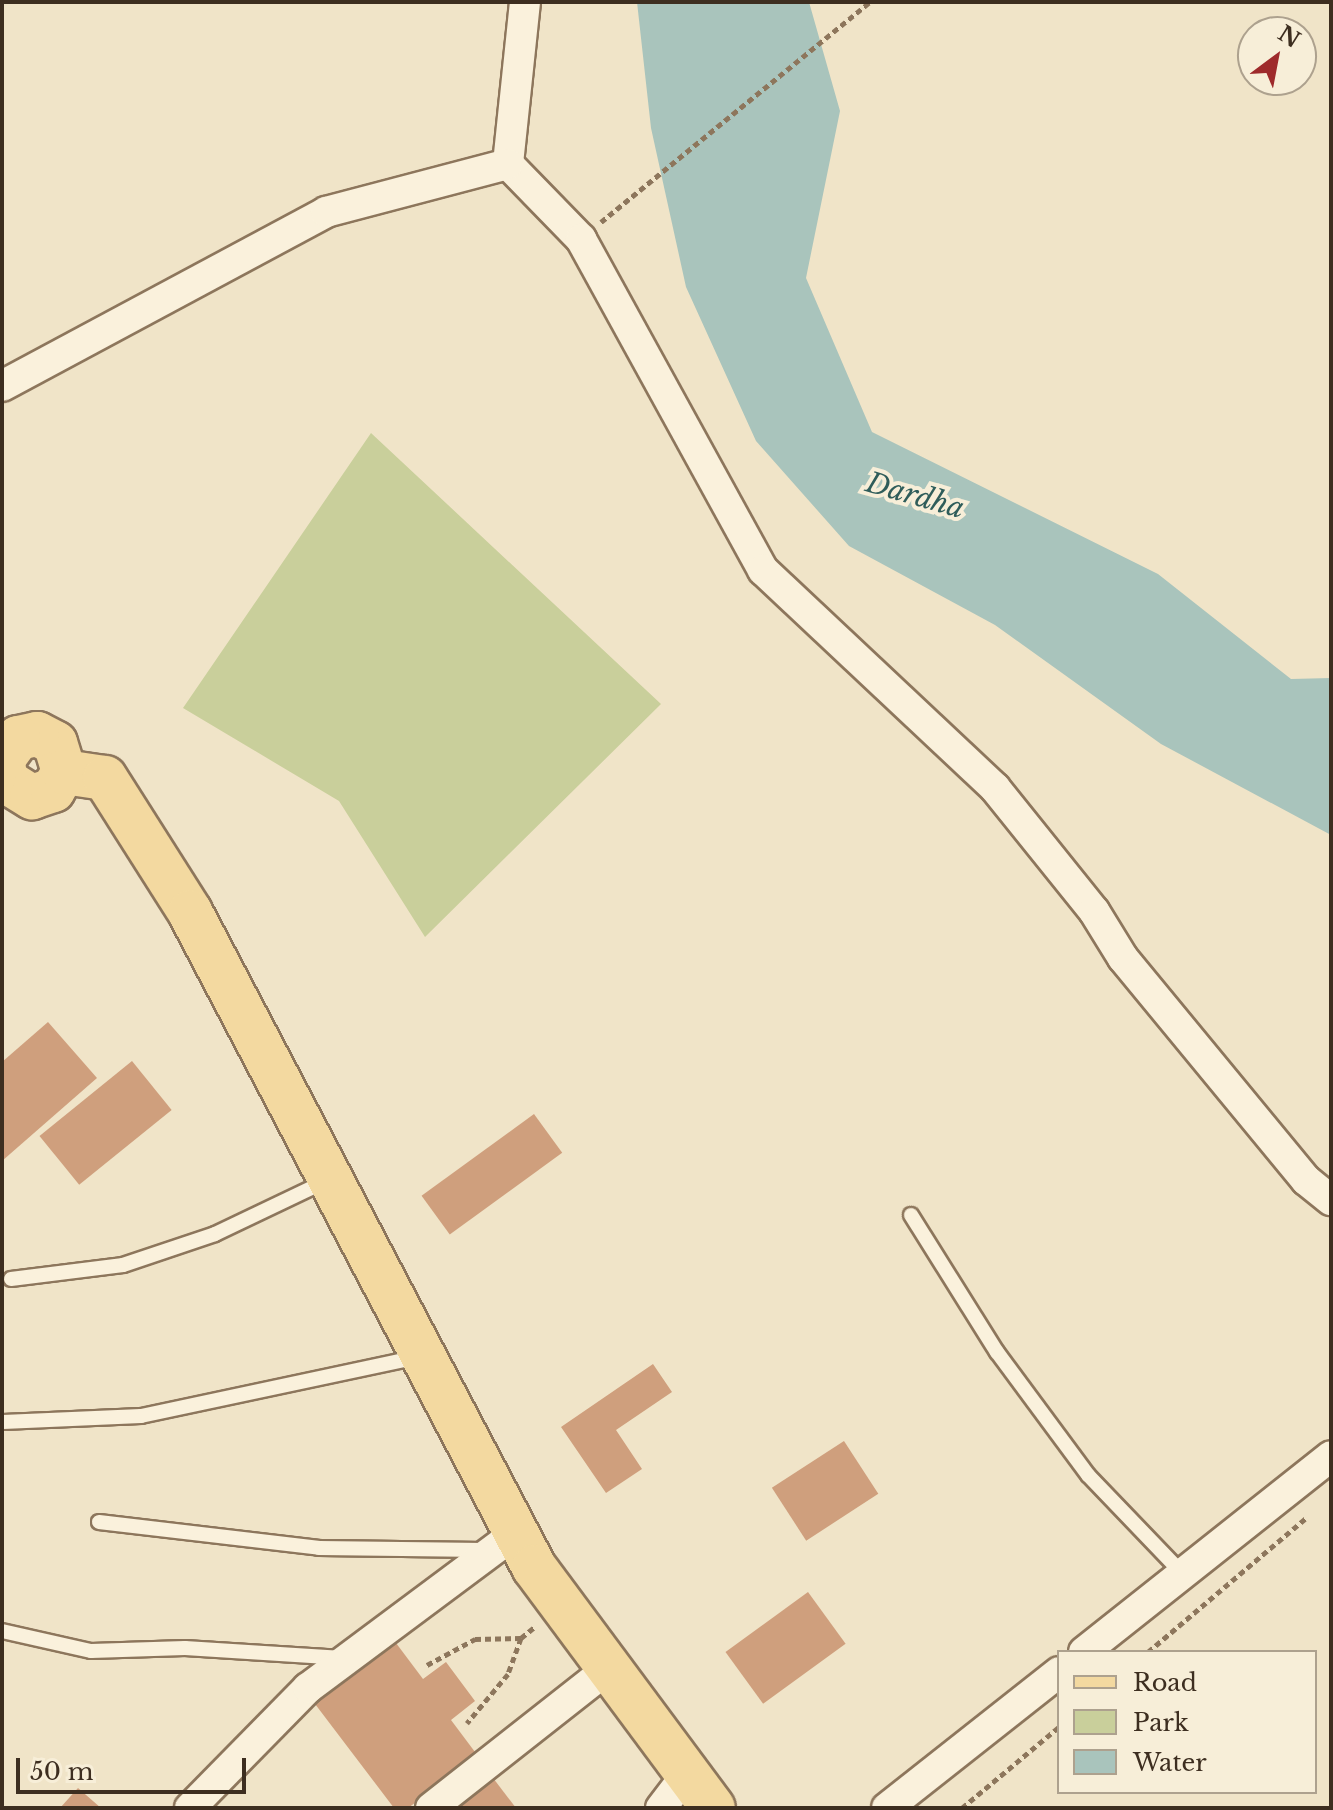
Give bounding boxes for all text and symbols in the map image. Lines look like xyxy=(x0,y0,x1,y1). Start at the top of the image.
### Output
north arrow xyxy=(1237,16,1317,96)
text: N xyxy=(1273,20,1305,54)
water label: Dardha xyxy=(862,466,968,526)
legend xyxy=(1057,1650,1317,1794)
text: Road xyxy=(1133,1668,1197,1697)
text: Park xyxy=(1133,1708,1189,1737)
scale bar xyxy=(20,1742,250,1792)
text: Water xyxy=(1133,1748,1207,1777)
text: 50 m xyxy=(30,1757,93,1786)

